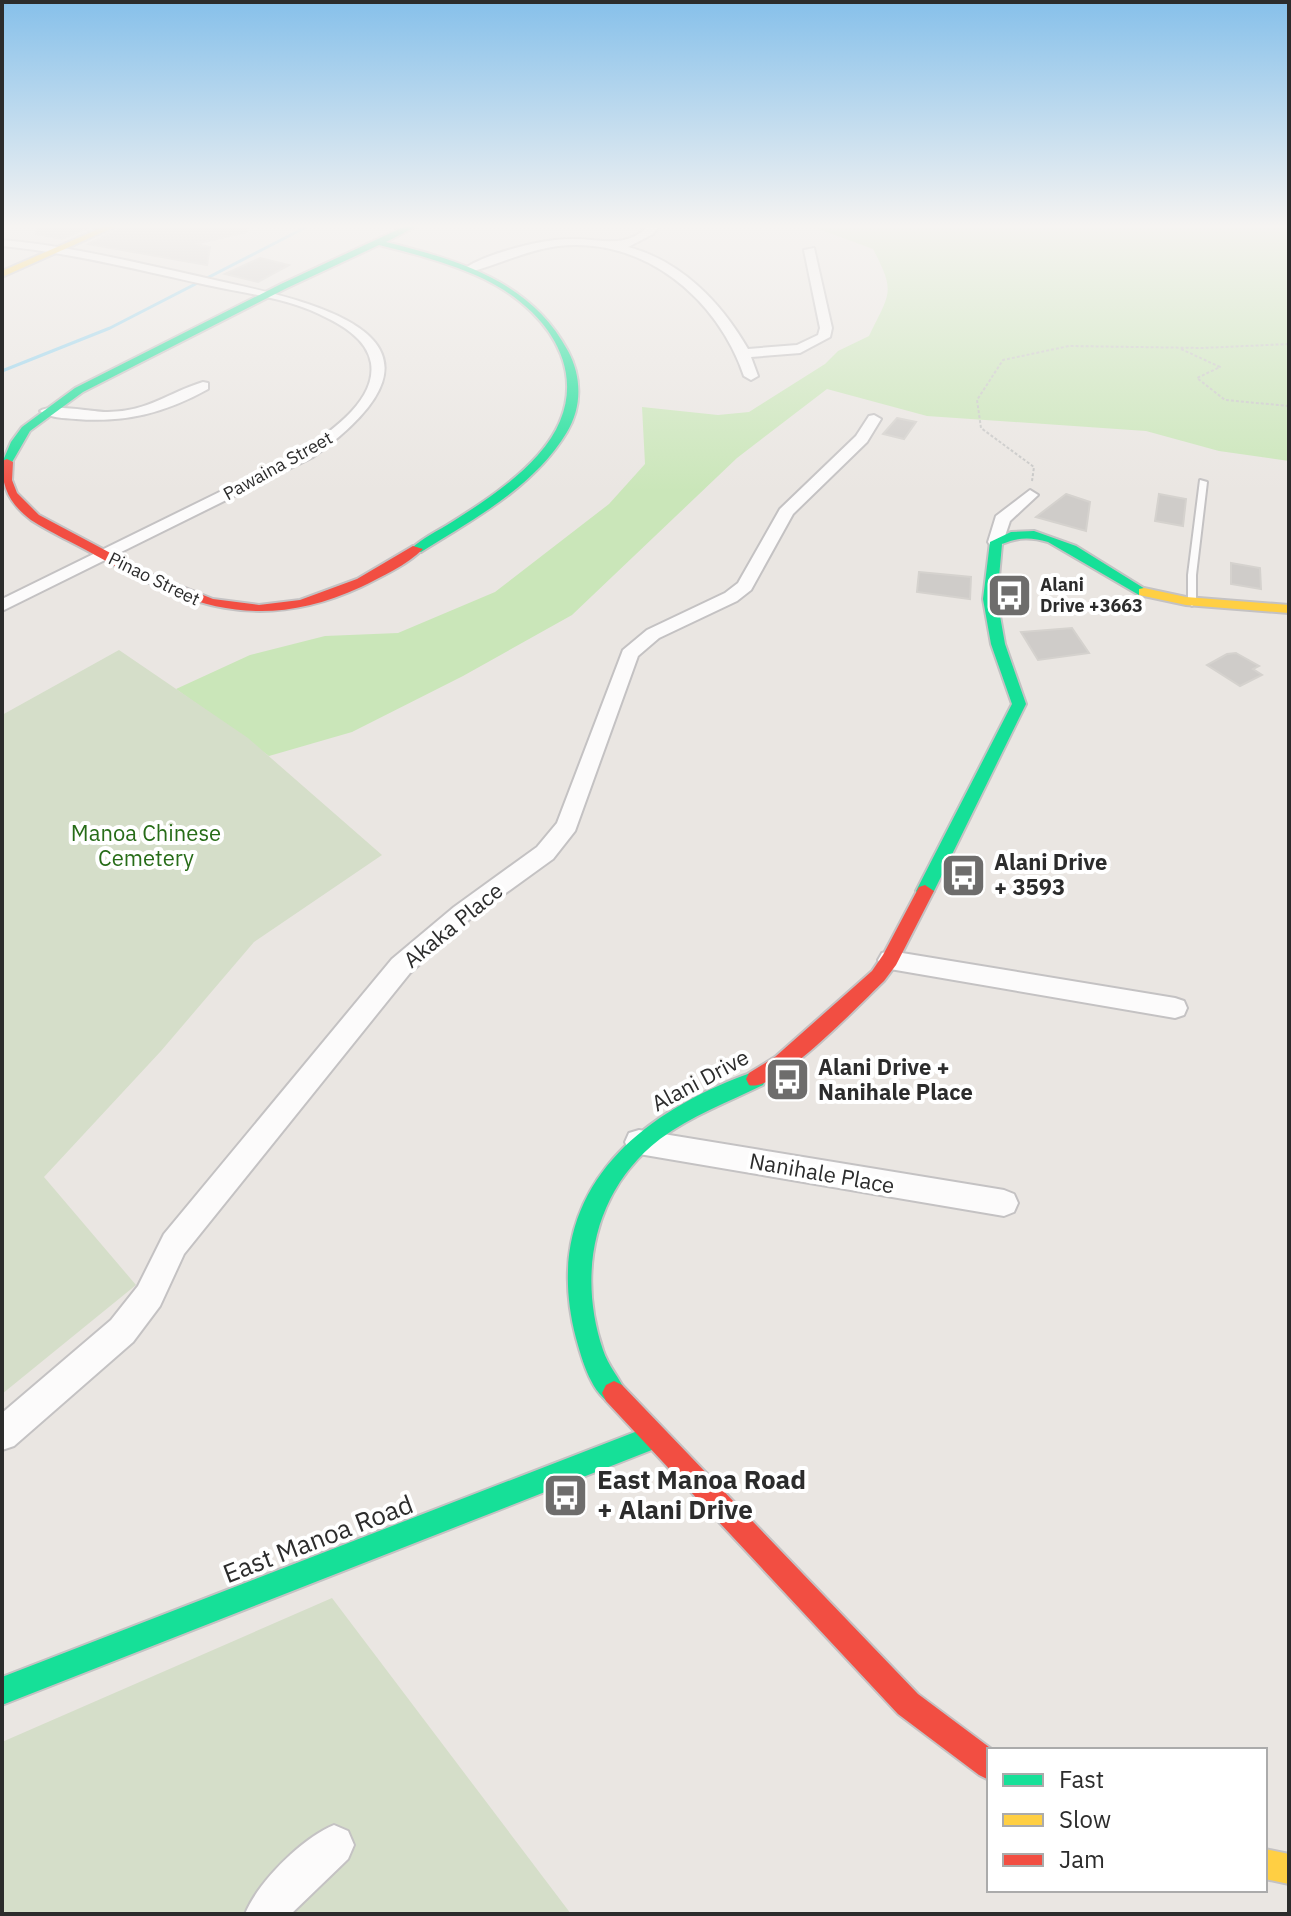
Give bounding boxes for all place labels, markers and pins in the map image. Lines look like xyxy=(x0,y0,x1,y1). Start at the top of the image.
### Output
bus stop icon: Alani Drive +3663 xyxy=(985,571,1033,619)
place label: Alani Drive +3663 xyxy=(1040,573,1143,617)
place label: Alani Drive + 3593 xyxy=(994,847,1107,901)
bus stop icon: Alani Drive + 3593 xyxy=(939,851,987,899)
place label: Alani Drive + Nanihale Place xyxy=(818,1052,973,1106)
bus stop icon: Alani Drive + Nanihale Place xyxy=(763,1056,811,1104)
place label: East Manoa Road + Alani Drive xyxy=(597,1462,806,1526)
bus stop icon: East Manoa Road + Alani Drive xyxy=(542,1471,590,1519)

